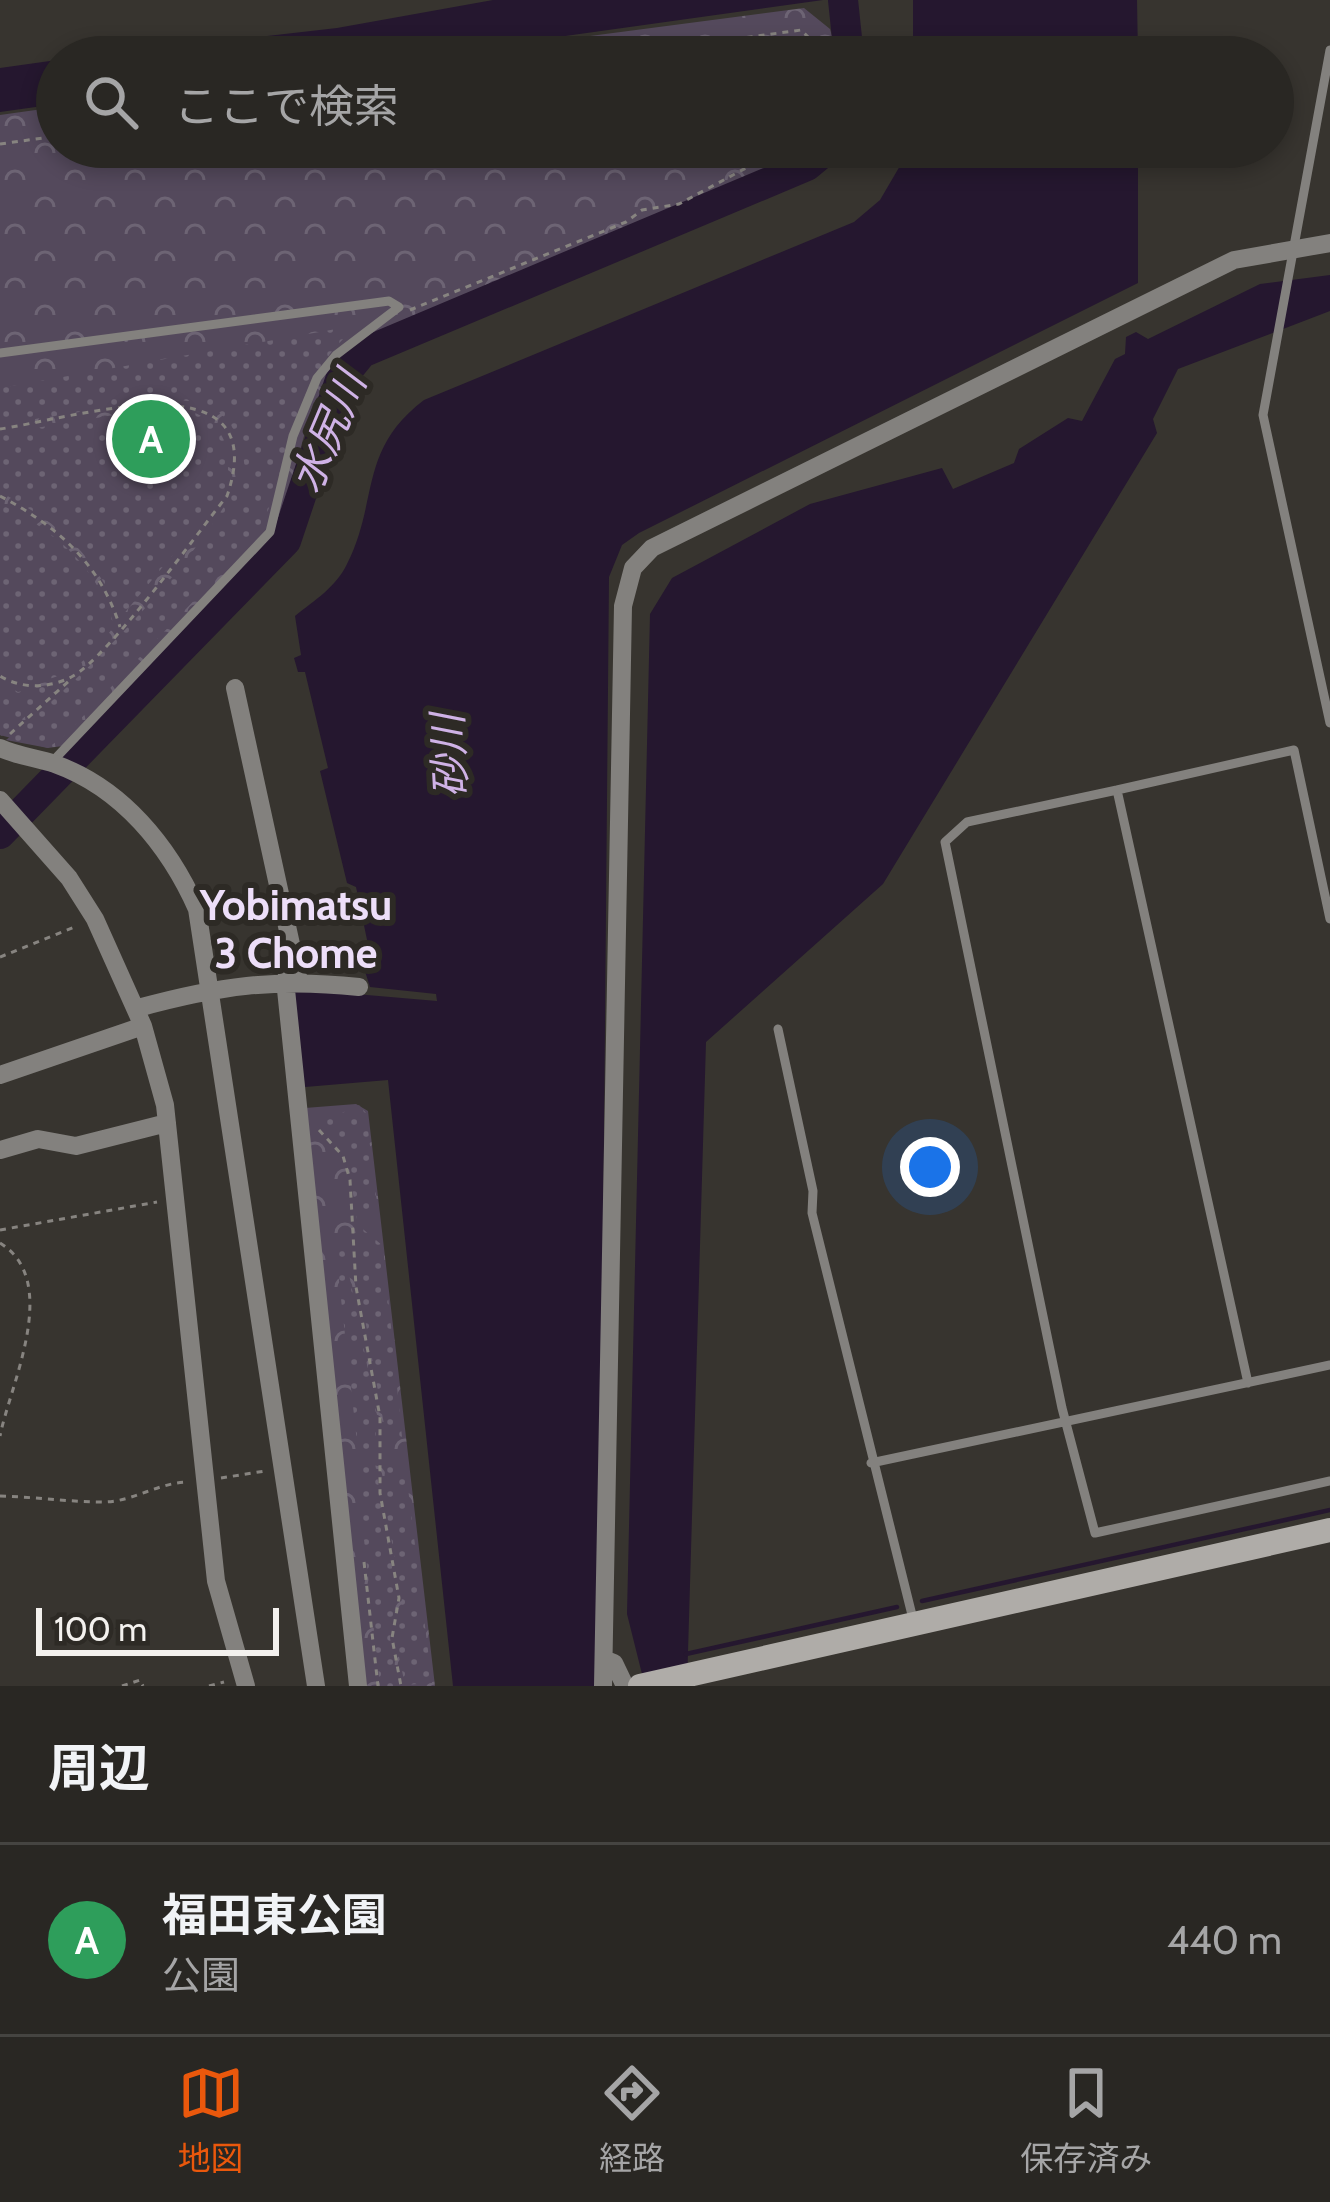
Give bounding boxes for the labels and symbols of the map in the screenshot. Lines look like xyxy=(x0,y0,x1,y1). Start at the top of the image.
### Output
water label: 水尻川 xyxy=(279,360,378,500)
pin: A xyxy=(112,394,190,484)
water label: 砂川 xyxy=(421,709,477,799)
district label: Yobimatsu 3 Chome xyxy=(199,879,392,979)
your location xyxy=(900,1137,960,1197)
scale bar xyxy=(36,1602,279,1655)

